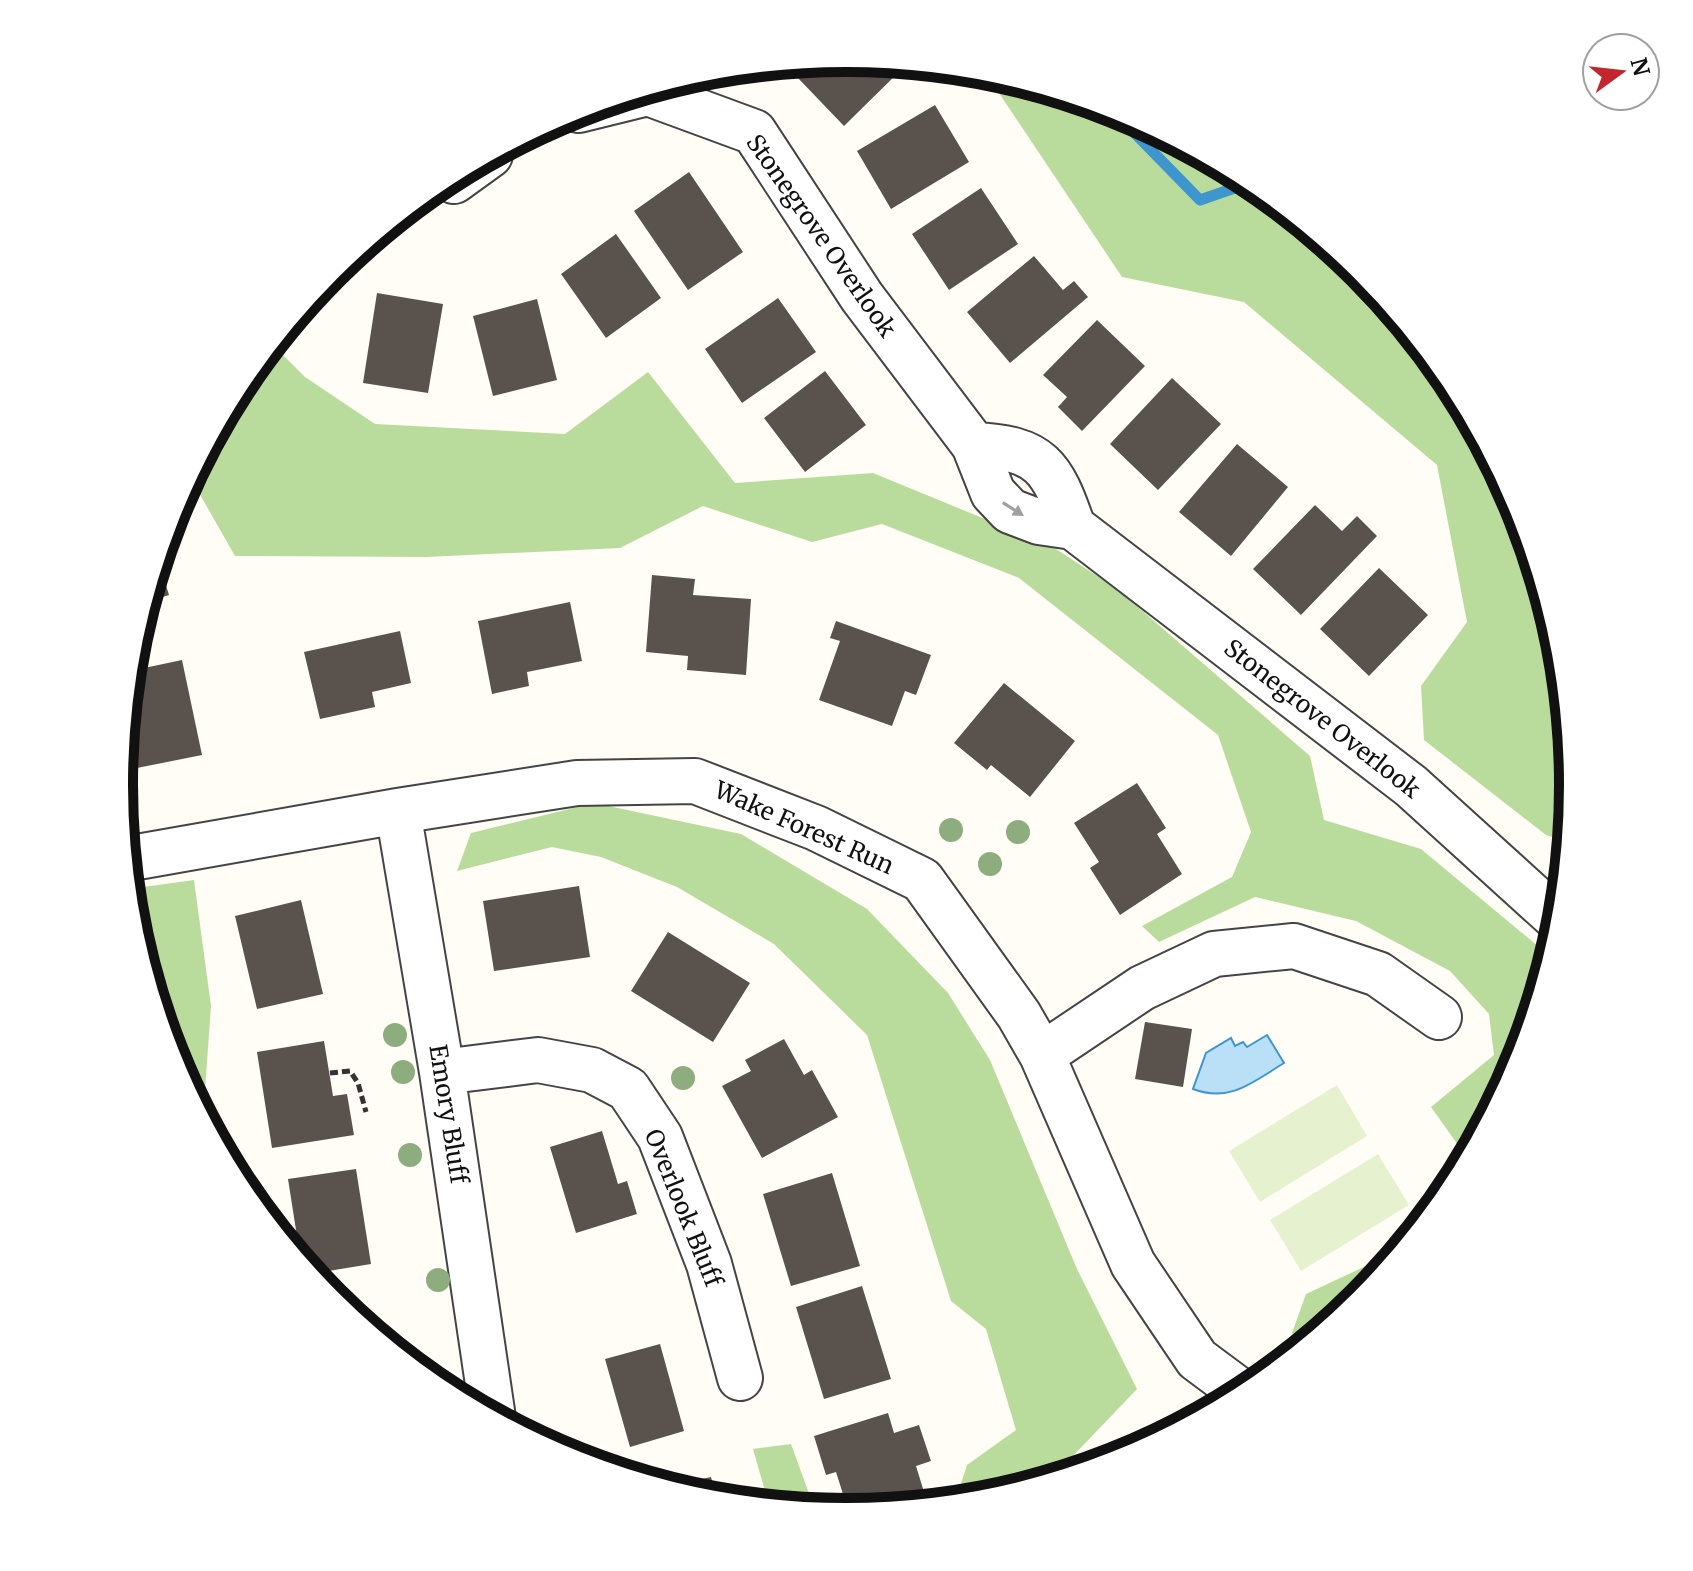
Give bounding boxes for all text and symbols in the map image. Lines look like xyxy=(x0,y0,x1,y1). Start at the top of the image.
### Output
north arrow xyxy=(1581,32,1661,112)
text: N xyxy=(1625,55,1656,79)
street label: Stonegrove Overlook xyxy=(740,128,904,344)
one-way arrow xyxy=(1003,502,1024,517)
street label: Stonegrove Overlook xyxy=(1218,632,1427,805)
street label: Wake Forest Run xyxy=(709,774,899,881)
street label: Emory Bluff xyxy=(422,1042,475,1186)
street label: Overlook Bluff xyxy=(638,1125,729,1292)

